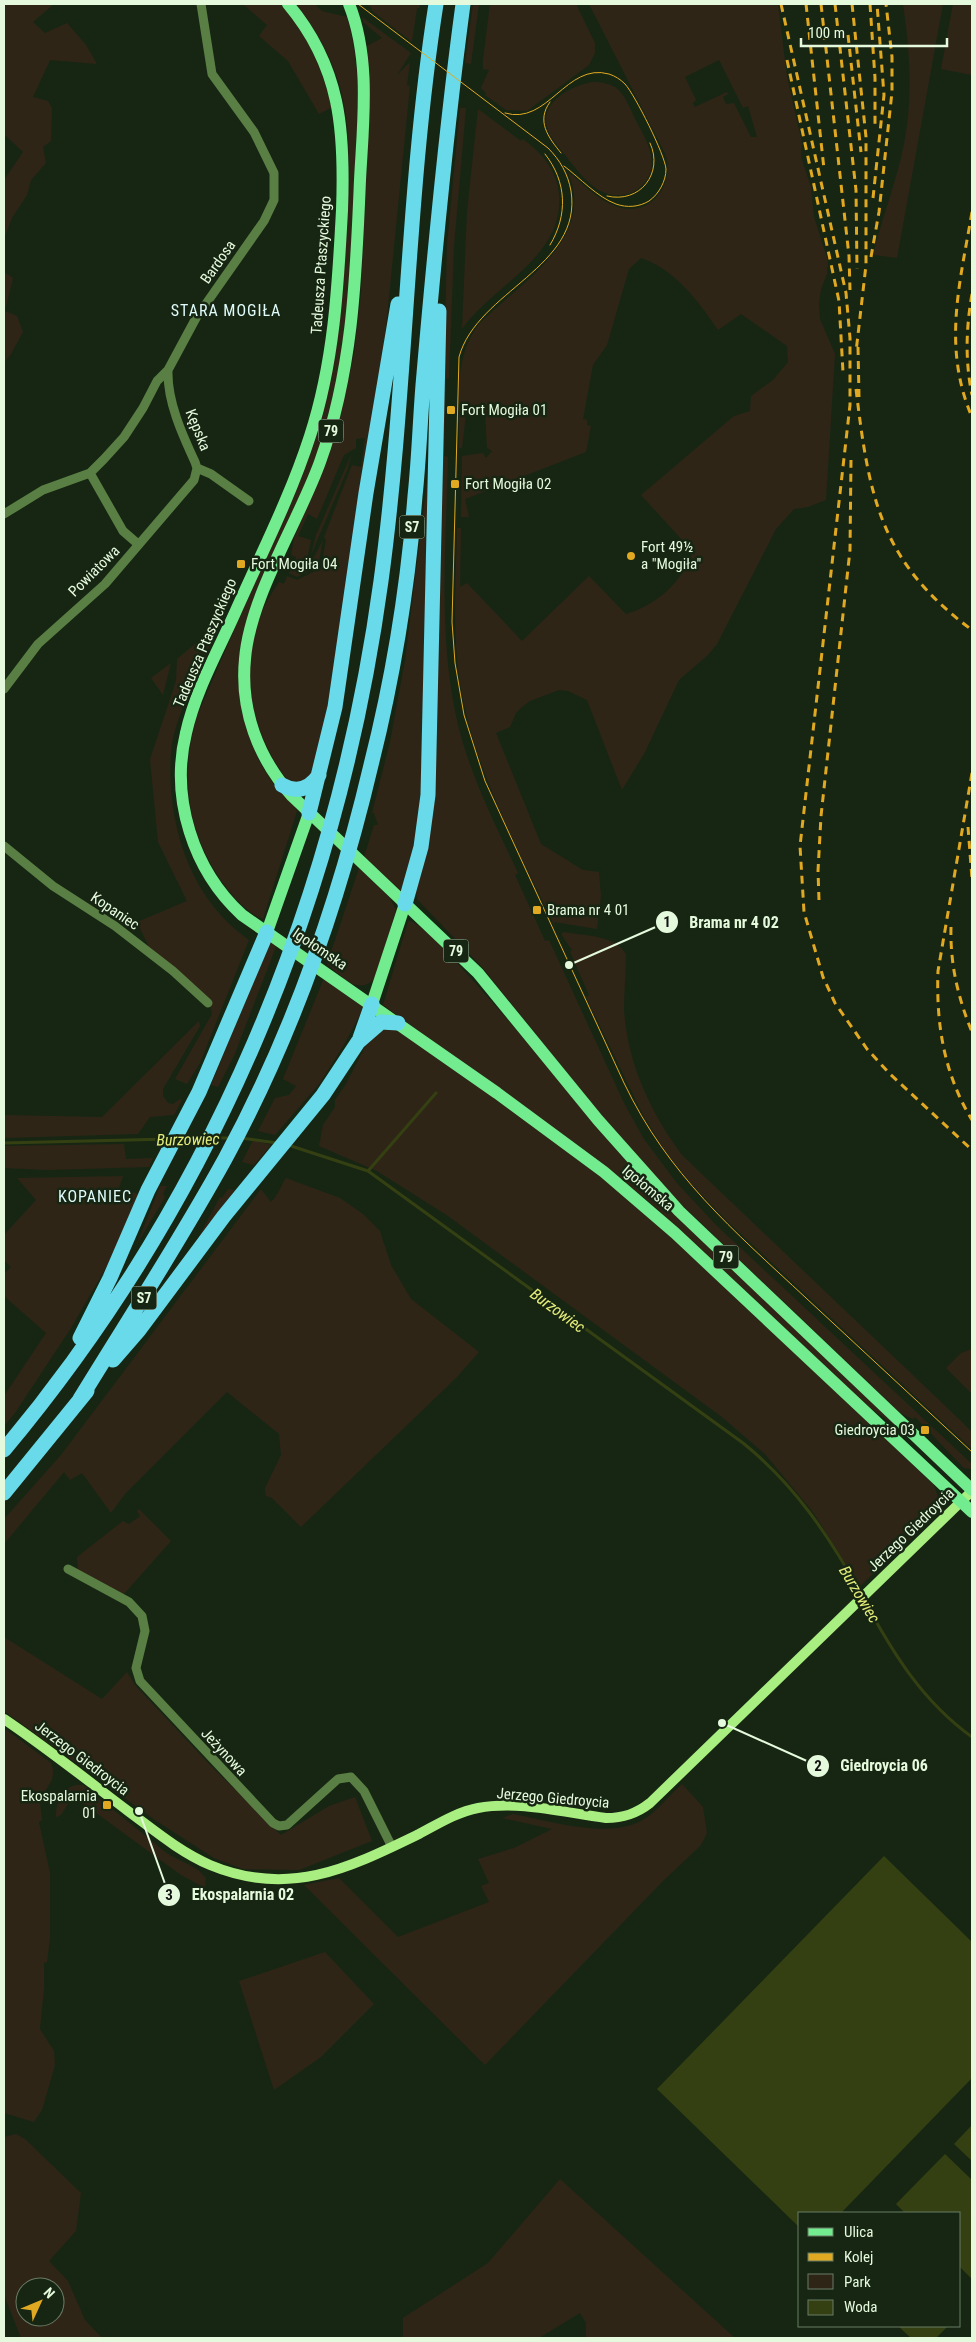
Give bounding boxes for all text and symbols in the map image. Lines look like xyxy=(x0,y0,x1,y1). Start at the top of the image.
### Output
scale bar xyxy=(801,15,947,47)
text: 100 m xyxy=(808,24,845,42)
street label: Tadeusza Ptaszyckiego xyxy=(307,195,335,335)
street label: Bardosa xyxy=(197,237,239,287)
district label: STARA MOGIŁA xyxy=(171,301,281,320)
place label: Fort Mogiła 01 xyxy=(461,401,547,419)
marker: Fort Mogiła 01 xyxy=(445,404,457,416)
street label: Kępska xyxy=(182,407,214,453)
road number: 79 xyxy=(318,420,344,442)
place label: Fort Mogiła 02 xyxy=(465,475,551,493)
marker: Fort Mogiła 02 xyxy=(449,478,461,490)
road number: S7 xyxy=(400,516,424,538)
place label: Fort 49½ a "Mogiła" xyxy=(641,538,702,573)
street label: Powiatowa xyxy=(65,542,123,600)
marker: Fort 49½ a "Mogiła" xyxy=(625,550,637,562)
place label: Fort Mogiła 04 xyxy=(251,555,337,573)
marker: Fort Mogiła 04 xyxy=(235,558,247,570)
street label: Tadeusza Ptaszyckiego xyxy=(170,576,240,710)
street label: Kopaniec xyxy=(87,888,143,934)
place label: Brama nr 4 01 xyxy=(547,901,630,919)
marker: Brama nr 4 01 xyxy=(531,904,543,916)
callout: Brama nr 4 02 xyxy=(654,906,789,937)
text: 1 xyxy=(663,913,671,931)
text: Brama nr 4 02 xyxy=(689,913,779,932)
street label: Igołomska xyxy=(289,924,351,974)
road number: 79 xyxy=(444,939,468,962)
water label: Burzowiec xyxy=(156,1129,220,1150)
street label: Igołomska xyxy=(618,1161,678,1215)
district label: KOPANIEC xyxy=(58,1187,132,1206)
road number: 79 xyxy=(714,1246,738,1268)
water label: Burzowiec xyxy=(527,1284,589,1337)
road number: S7 xyxy=(132,1286,156,1310)
place label: Giedroycia 03 xyxy=(834,1421,915,1439)
marker: Giedroycia 03 xyxy=(919,1424,931,1436)
street label: Jerzego Giedroycia xyxy=(864,1484,958,1576)
water label: Burzowiec xyxy=(835,1562,884,1626)
street label: Jerzego Giedroycia xyxy=(31,1717,133,1799)
street label: Jeżynowa xyxy=(197,1724,251,1780)
callout: Giedroycia 06 xyxy=(806,1750,938,1781)
text: Giedroycia 06 xyxy=(840,1756,928,1775)
text: 2 xyxy=(814,1757,822,1775)
street label: Jerzego Giedroycia xyxy=(496,1784,610,1812)
place label: Ekospalarnia 01 xyxy=(21,1787,97,1822)
marker: Ekospalarnia 01 xyxy=(101,1799,113,1811)
callout: Ekospalarnia 02 xyxy=(157,1879,304,1910)
text: Ekospalarnia 02 xyxy=(192,1885,294,1904)
text: 3 xyxy=(165,1886,173,1904)
legend xyxy=(798,2212,961,2327)
text: Ulica xyxy=(844,2223,873,2241)
text: Kolej xyxy=(844,2248,873,2266)
text: Park xyxy=(844,2273,871,2291)
north arrow xyxy=(15,2277,65,2327)
text: N xyxy=(41,2284,58,2302)
text: Woda xyxy=(844,2298,877,2316)

